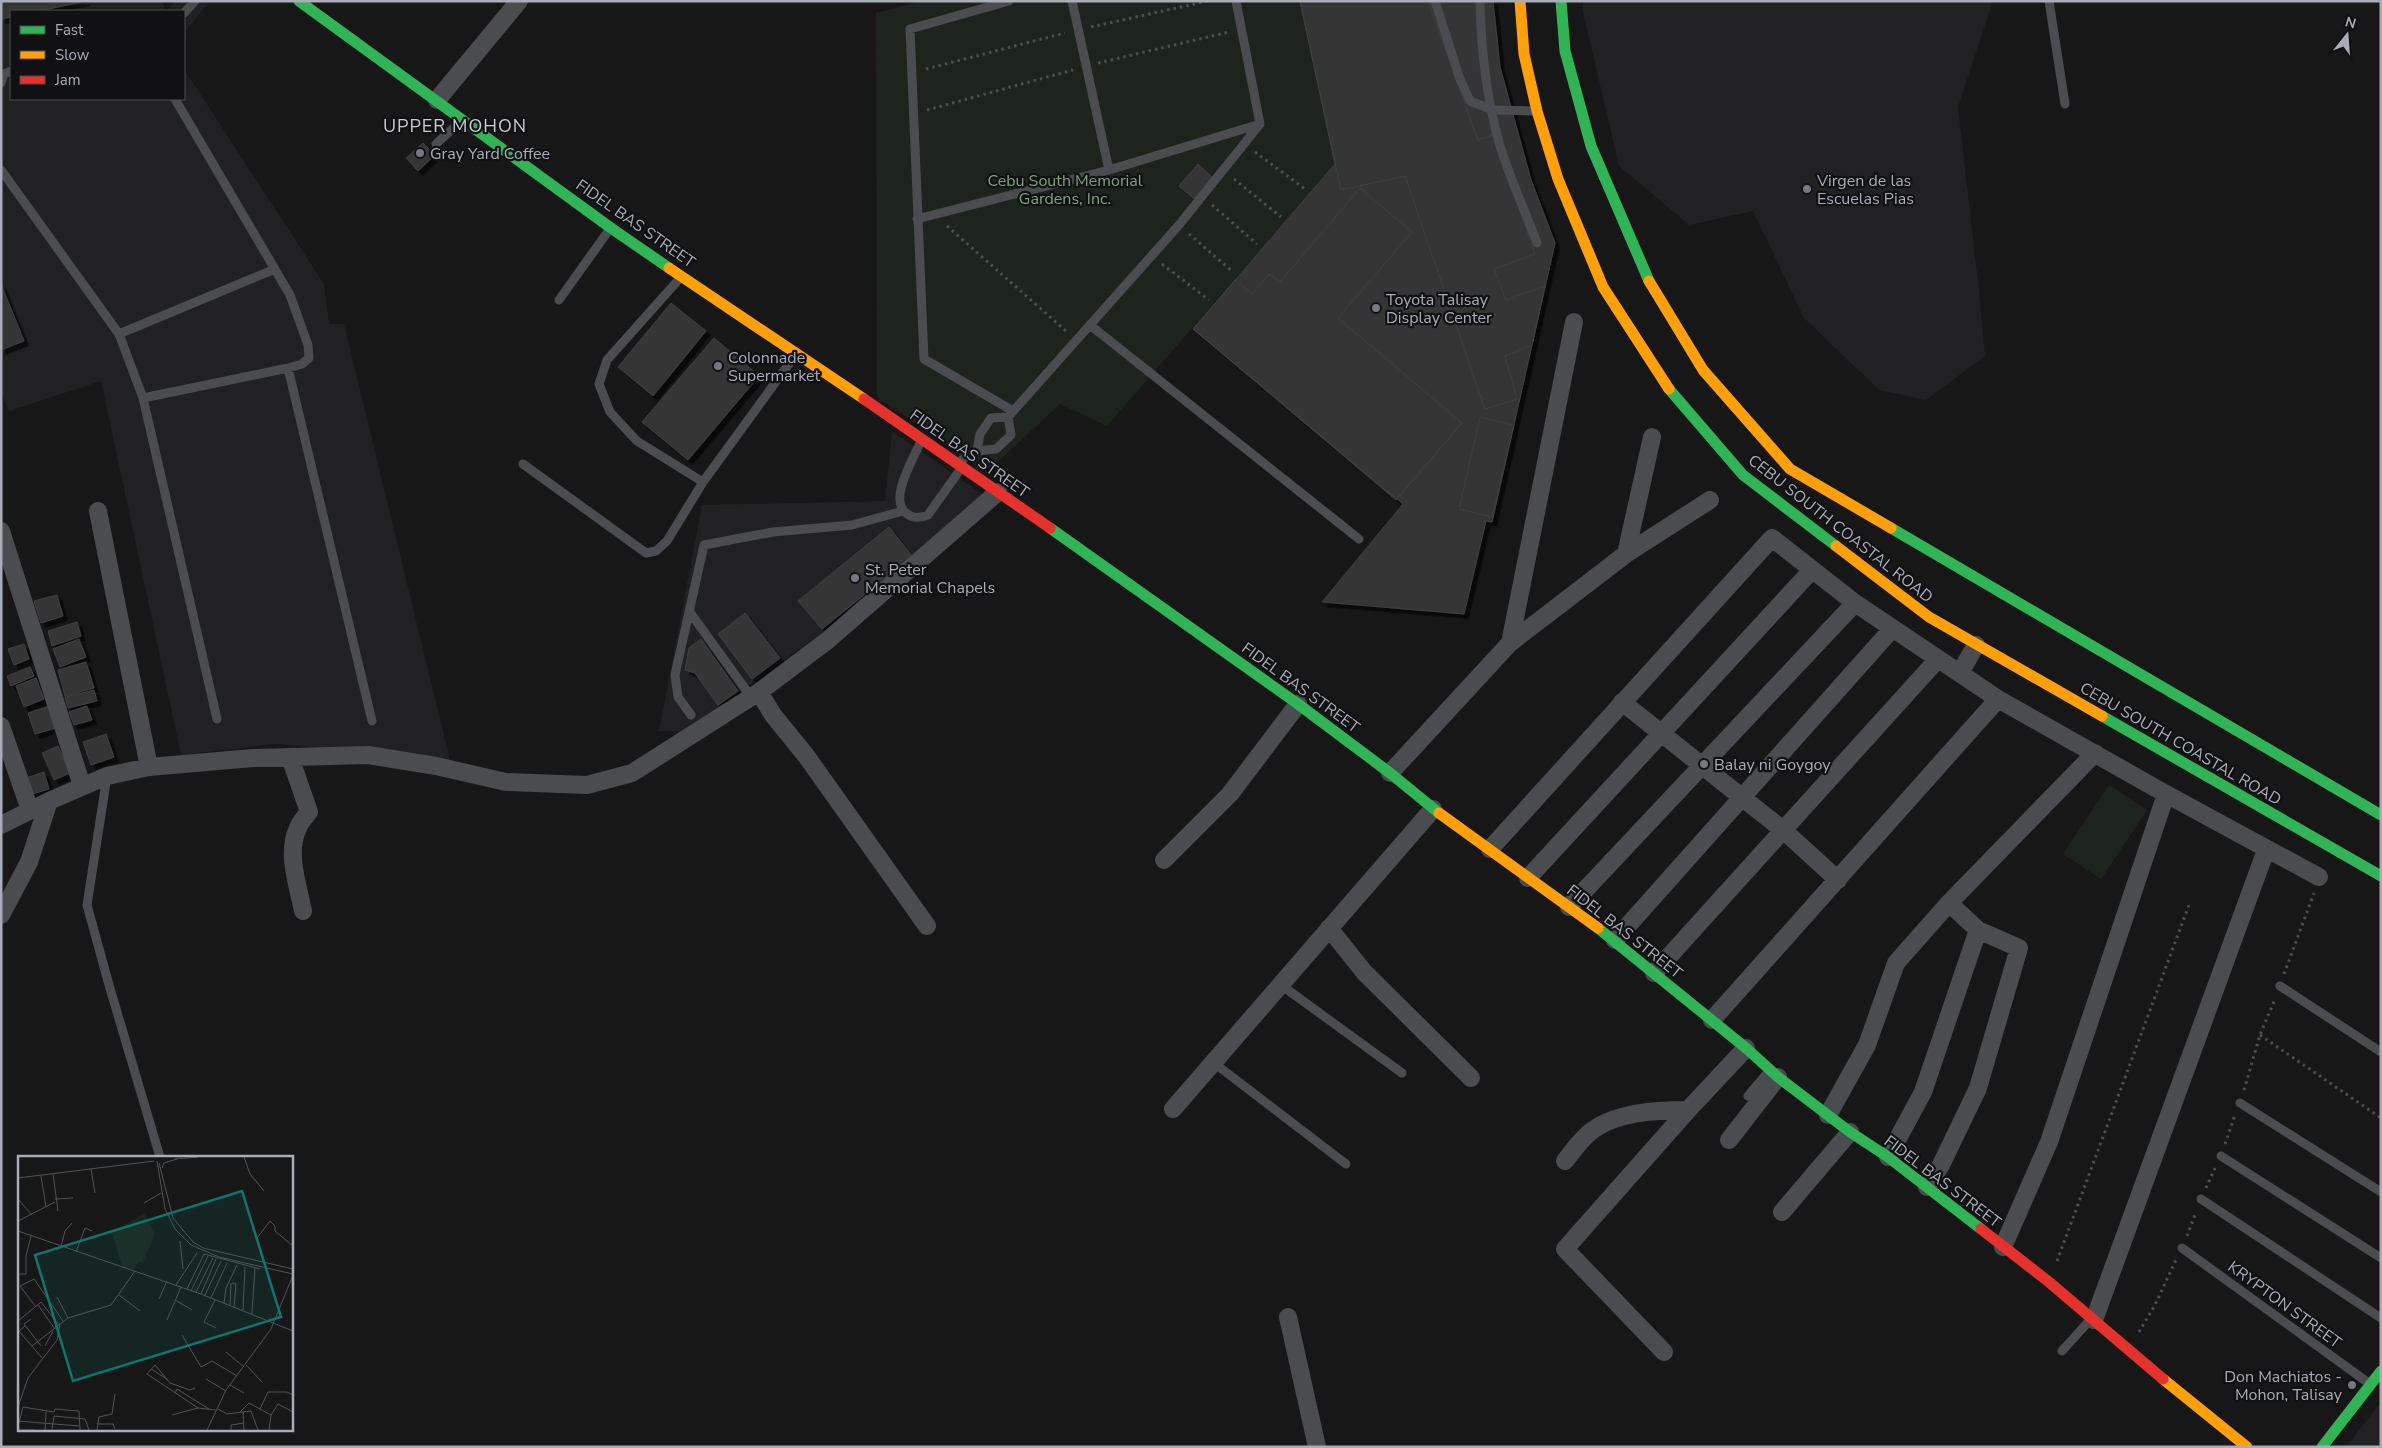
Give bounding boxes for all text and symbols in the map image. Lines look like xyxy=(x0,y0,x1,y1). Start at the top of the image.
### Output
legend xyxy=(10,10,185,100)
north arrow xyxy=(2322,10,2372,60)
text: N xyxy=(2343,12,2358,34)
text: Fast xyxy=(55,20,84,40)
text: Slow xyxy=(55,45,90,65)
text: Jam xyxy=(54,70,81,90)
district label: UPPER MOHON xyxy=(383,114,527,138)
place label: Gray Yard Coffee xyxy=(430,143,550,165)
marker: Gray Yard Coffee xyxy=(414,147,426,159)
park label: Cebu South Memorial Gardens, Inc. xyxy=(987,170,1143,210)
place label: Virgen de las Escuelas Pias xyxy=(1816,170,1914,210)
street label: FIDEL BAS STREET xyxy=(571,174,700,274)
marker: Virgen de las Escuelas Pias xyxy=(1801,183,1813,195)
place label: Toyota Talisay Display Center xyxy=(1386,289,1492,329)
marker: Toyota Talisay Display Center xyxy=(1370,302,1382,314)
place label: Colonnade Supermarket xyxy=(728,347,821,387)
marker: Colonnade Supermarket xyxy=(712,360,724,372)
street label: FIDEL BAS STREET xyxy=(905,404,1034,504)
street label: CEBU SOUTH COASTAL ROAD xyxy=(1743,450,1937,608)
place label: St. Peter Memorial Chapels xyxy=(865,559,995,599)
marker: St. Peter Memorial Chapels xyxy=(849,572,861,584)
street label: FIDEL BAS STREET xyxy=(1237,637,1364,738)
street label: CEBU SOUTH COASTAL ROAD xyxy=(2076,677,2285,811)
place label: Balay ni Goygoy xyxy=(1714,754,1831,776)
marker: Balay ni Goygoy xyxy=(1698,758,1710,770)
street label: FIDEL BAS STREET xyxy=(1562,880,1687,984)
street label: FIDEL BAS STREET xyxy=(1879,1131,2006,1233)
inset map xyxy=(18,1156,292,1430)
street label: KRYPTON STREET xyxy=(2223,1256,2346,1354)
place label: Don Machiatos - Mohon, Talisay xyxy=(2224,1366,2343,1406)
marker: Don Machiatos - Mohon, Talisay xyxy=(2346,1379,2358,1391)

